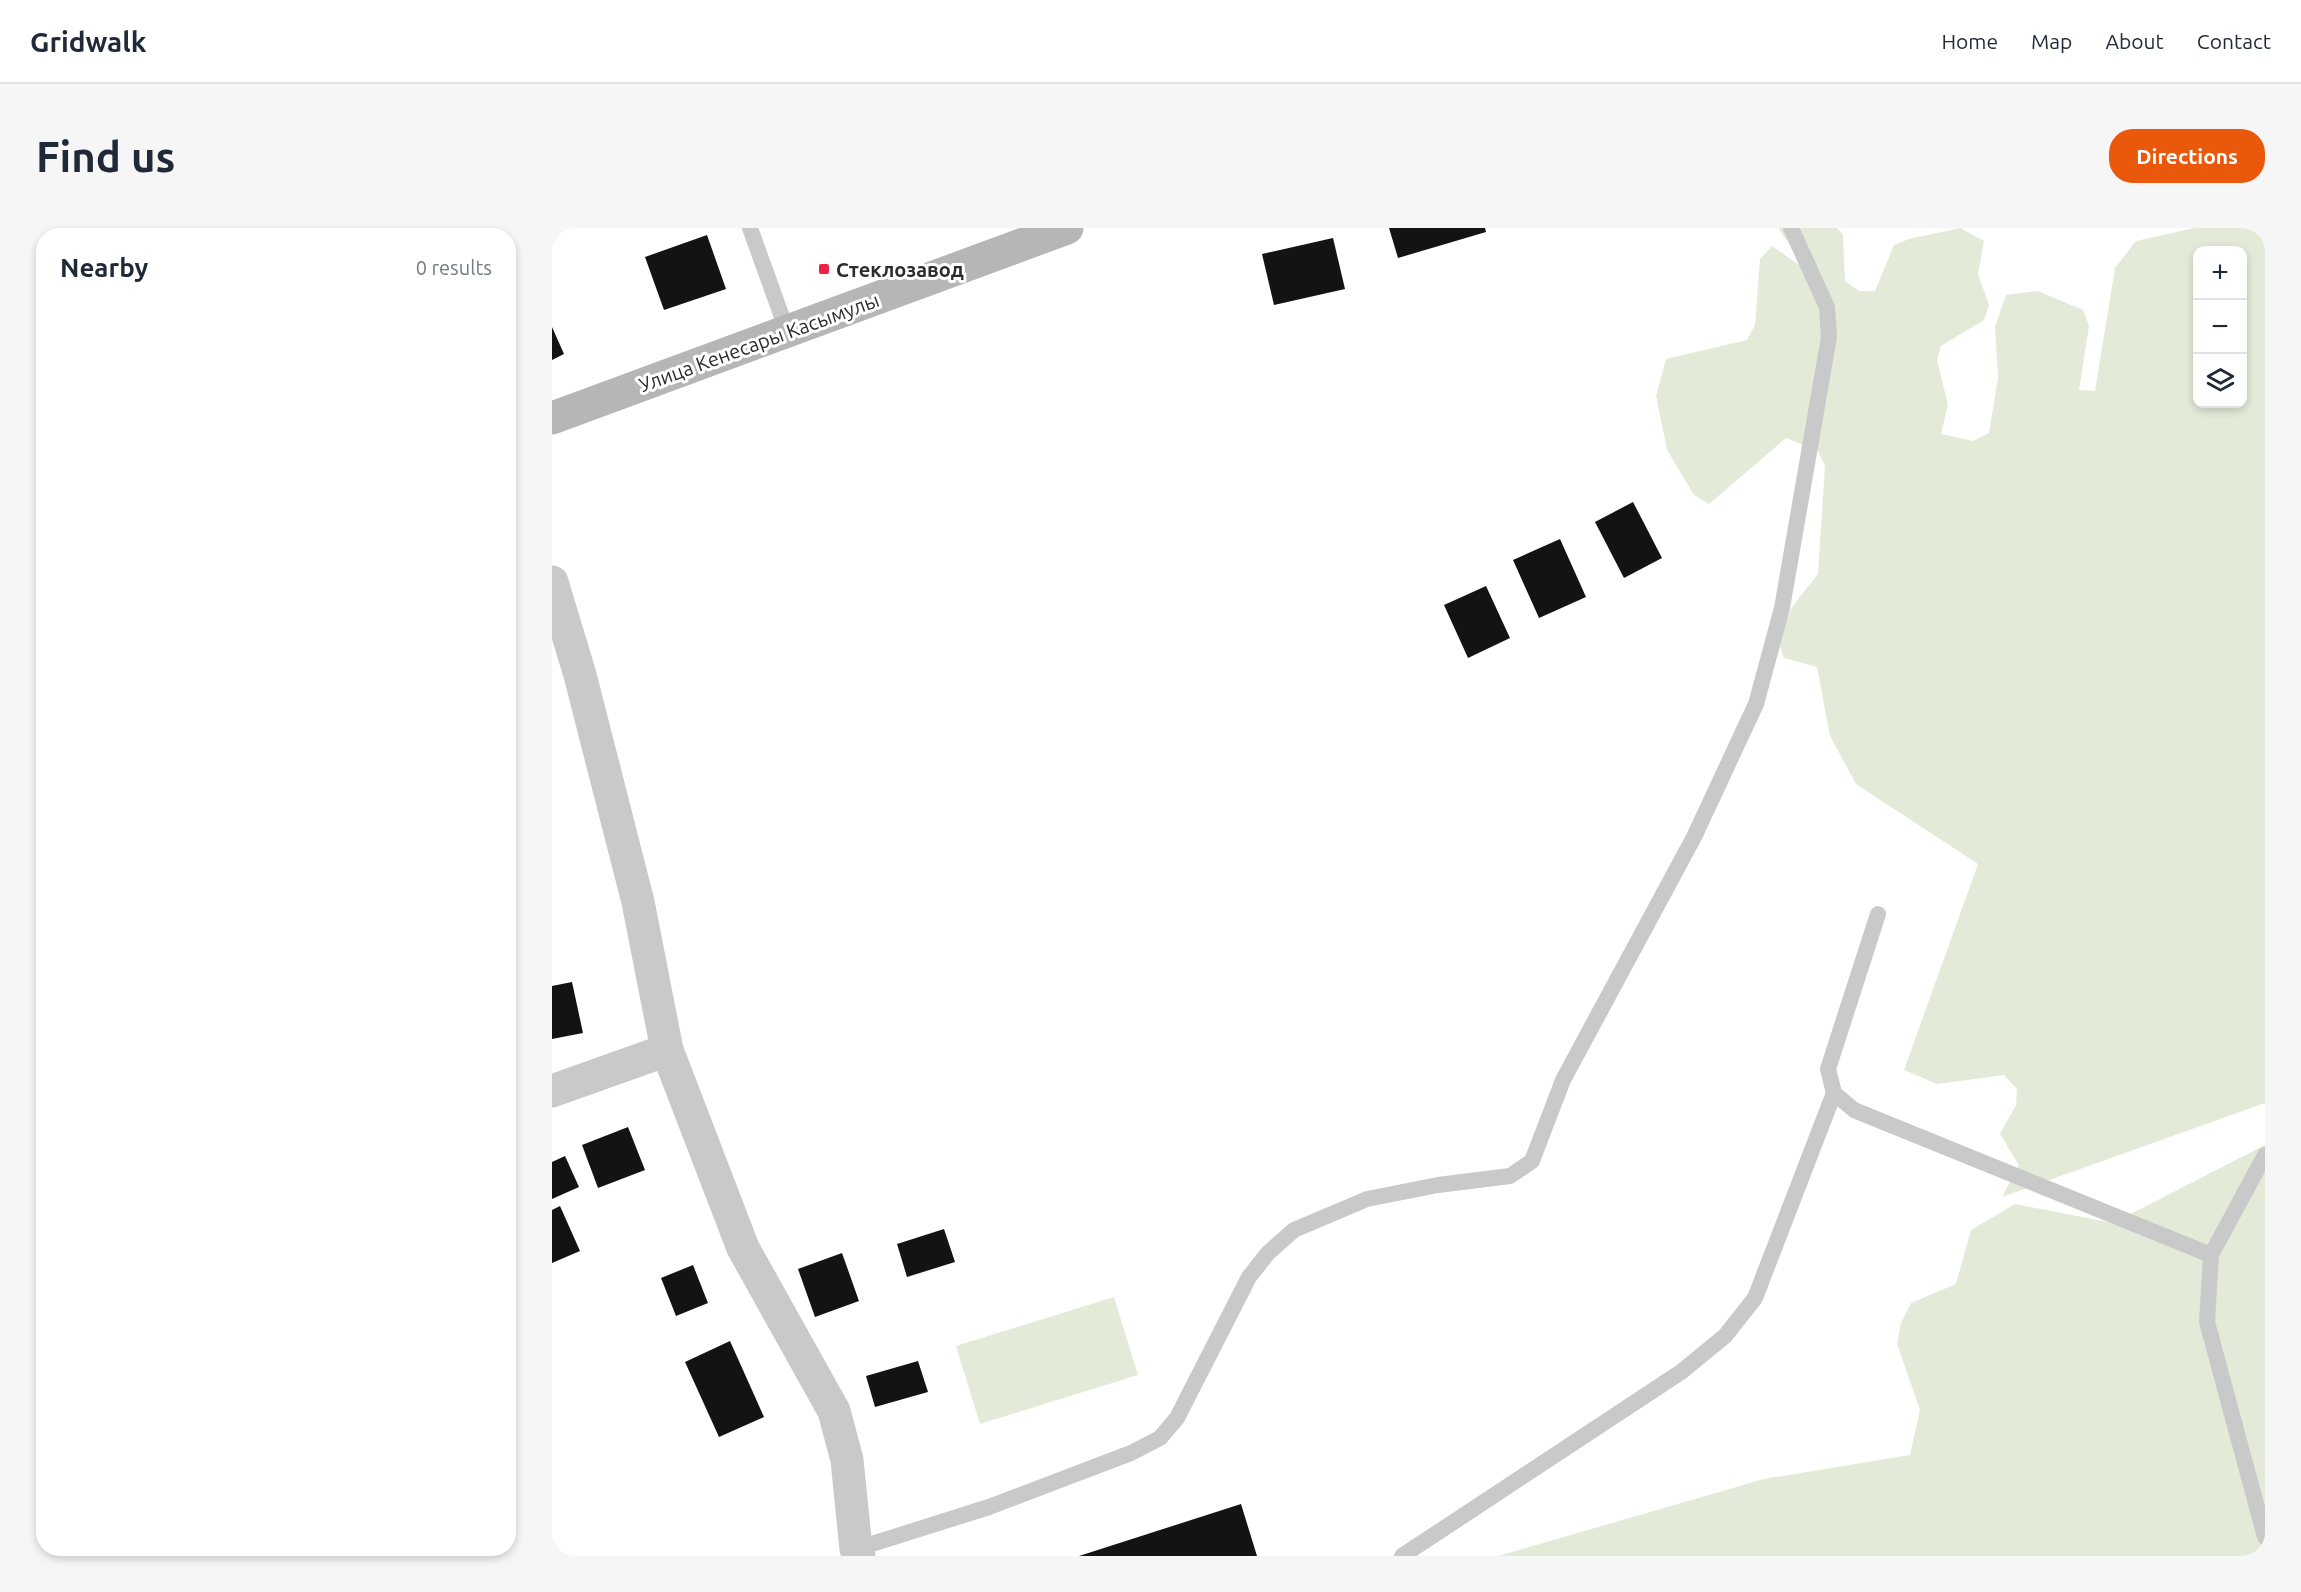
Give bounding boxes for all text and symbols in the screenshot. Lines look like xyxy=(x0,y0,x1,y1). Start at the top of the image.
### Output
text: Gridwalk xyxy=(30,26,147,57)
text: Home xyxy=(1941,29,1998,53)
text: Map xyxy=(2031,29,2072,53)
text: About xyxy=(2105,29,2164,53)
text: Contact xyxy=(2197,29,2271,53)
button: Directions xyxy=(2109,129,2265,183)
text: Find us xyxy=(36,133,175,180)
map controls xyxy=(2193,246,2247,408)
button: + xyxy=(2193,246,2247,300)
text: Nearby xyxy=(60,253,148,282)
text: 0 results xyxy=(416,256,492,279)
place label: Стеклозавод xyxy=(836,258,964,281)
marker: Стеклозавод xyxy=(817,262,831,276)
street label: Улица Кенесары Касымулы xyxy=(636,288,882,396)
button: − xyxy=(2193,300,2247,354)
button: layers xyxy=(2193,354,2247,408)

